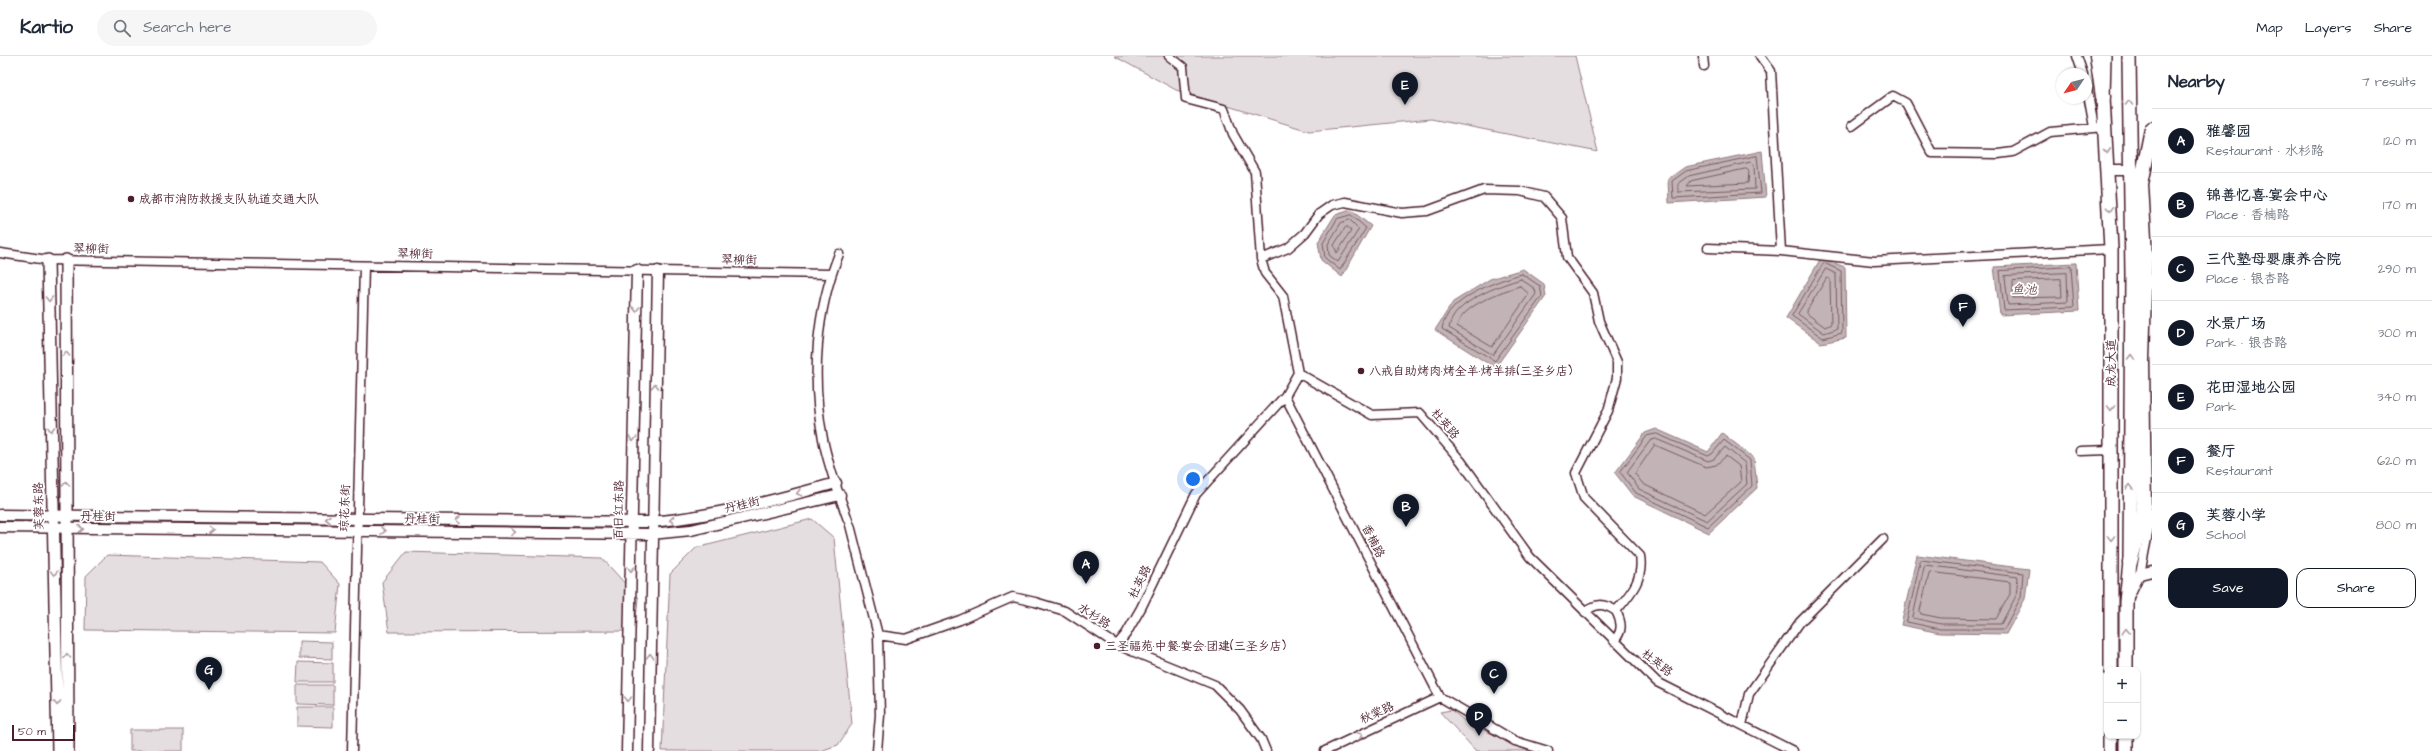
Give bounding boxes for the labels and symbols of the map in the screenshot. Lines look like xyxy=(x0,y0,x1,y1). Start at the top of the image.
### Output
north arrow xyxy=(2056,68,2092,104)
pin: E xyxy=(1392,72,1418,105)
one-way arrow xyxy=(2125,100,2133,106)
one-way arrow xyxy=(2102,148,2111,154)
place label: 成都市消防救援支队轨道交通大队 xyxy=(139,191,319,208)
marker: 成都市消防救援支队轨道交通大队 xyxy=(126,194,136,204)
one-way arrow xyxy=(2105,206,2114,212)
street label: 翠柳街 xyxy=(73,240,109,258)
street label: 翠柳街 xyxy=(397,245,433,263)
street label: 翠柳街 xyxy=(721,251,757,269)
water label: 鱼池 xyxy=(2011,281,2038,299)
pin: F xyxy=(1950,294,1976,327)
one-way arrow xyxy=(45,296,53,302)
one-way arrow xyxy=(632,306,640,312)
street label: 成龙大道 xyxy=(2103,339,2120,387)
one-way arrow xyxy=(62,351,70,357)
one-way arrow xyxy=(2127,354,2135,360)
place label: 八戒自助烤肉·烤全羊·烤羊排(三圣乡店) xyxy=(1369,363,1572,380)
marker: 八戒自助烤肉·烤全羊·烤羊排(三圣乡店) xyxy=(1356,366,1366,376)
one-way arrow xyxy=(651,383,659,389)
street label: 杜英路 xyxy=(1427,405,1463,443)
one-way arrow xyxy=(2107,405,2115,411)
one-way arrow xyxy=(47,426,55,432)
one-way arrow xyxy=(629,436,637,442)
your location xyxy=(1183,469,1203,489)
street label: 百日红东路 xyxy=(610,480,628,540)
one-way arrow xyxy=(62,481,70,487)
street label: 芙蓉东路 xyxy=(30,482,48,530)
street label: 琼花东街 xyxy=(336,484,354,532)
one-way arrow xyxy=(2126,484,2134,490)
one-way arrow xyxy=(796,489,802,497)
street label: 丹桂街 xyxy=(723,493,761,517)
pin: B xyxy=(1393,494,1419,527)
street label: 丹桂街 xyxy=(80,508,116,525)
street label: 丹桂街 xyxy=(404,510,440,528)
one-way arrow xyxy=(325,515,331,523)
one-way arrow xyxy=(669,515,675,524)
one-way arrow xyxy=(455,516,461,524)
street label: 香楠路 xyxy=(1357,521,1389,561)
one-way arrow xyxy=(78,525,84,533)
one-way arrow xyxy=(208,526,214,534)
one-way arrow xyxy=(380,527,386,535)
one-way arrow xyxy=(510,528,516,537)
one-way arrow xyxy=(2107,535,2115,541)
pin: A xyxy=(1073,551,1099,584)
street label: 杜英路 xyxy=(1124,562,1156,602)
one-way arrow xyxy=(626,566,635,572)
one-way arrow xyxy=(49,570,58,576)
street label: 水杉路 xyxy=(1074,599,1114,633)
one-way arrow xyxy=(2122,628,2130,634)
place label: 三圣福苑·中餐·宴会·团建(三圣乡店) xyxy=(1105,638,1286,655)
marker: 三圣福苑·中餐·宴会·团建(三圣乡店) xyxy=(1092,641,1102,651)
street label: 杜英路 xyxy=(1638,645,1676,681)
one-way arrow xyxy=(63,653,71,659)
one-way arrow xyxy=(646,653,654,659)
pin: G xyxy=(196,657,222,690)
pin: C xyxy=(1481,661,1507,694)
one-way arrow xyxy=(624,696,632,702)
street label: 秋棠路 xyxy=(1357,698,1397,728)
one-way arrow xyxy=(52,700,61,706)
pin: D xyxy=(1466,703,1492,736)
scale bar xyxy=(12,723,75,742)
one-way arrow xyxy=(1356,731,1363,739)

